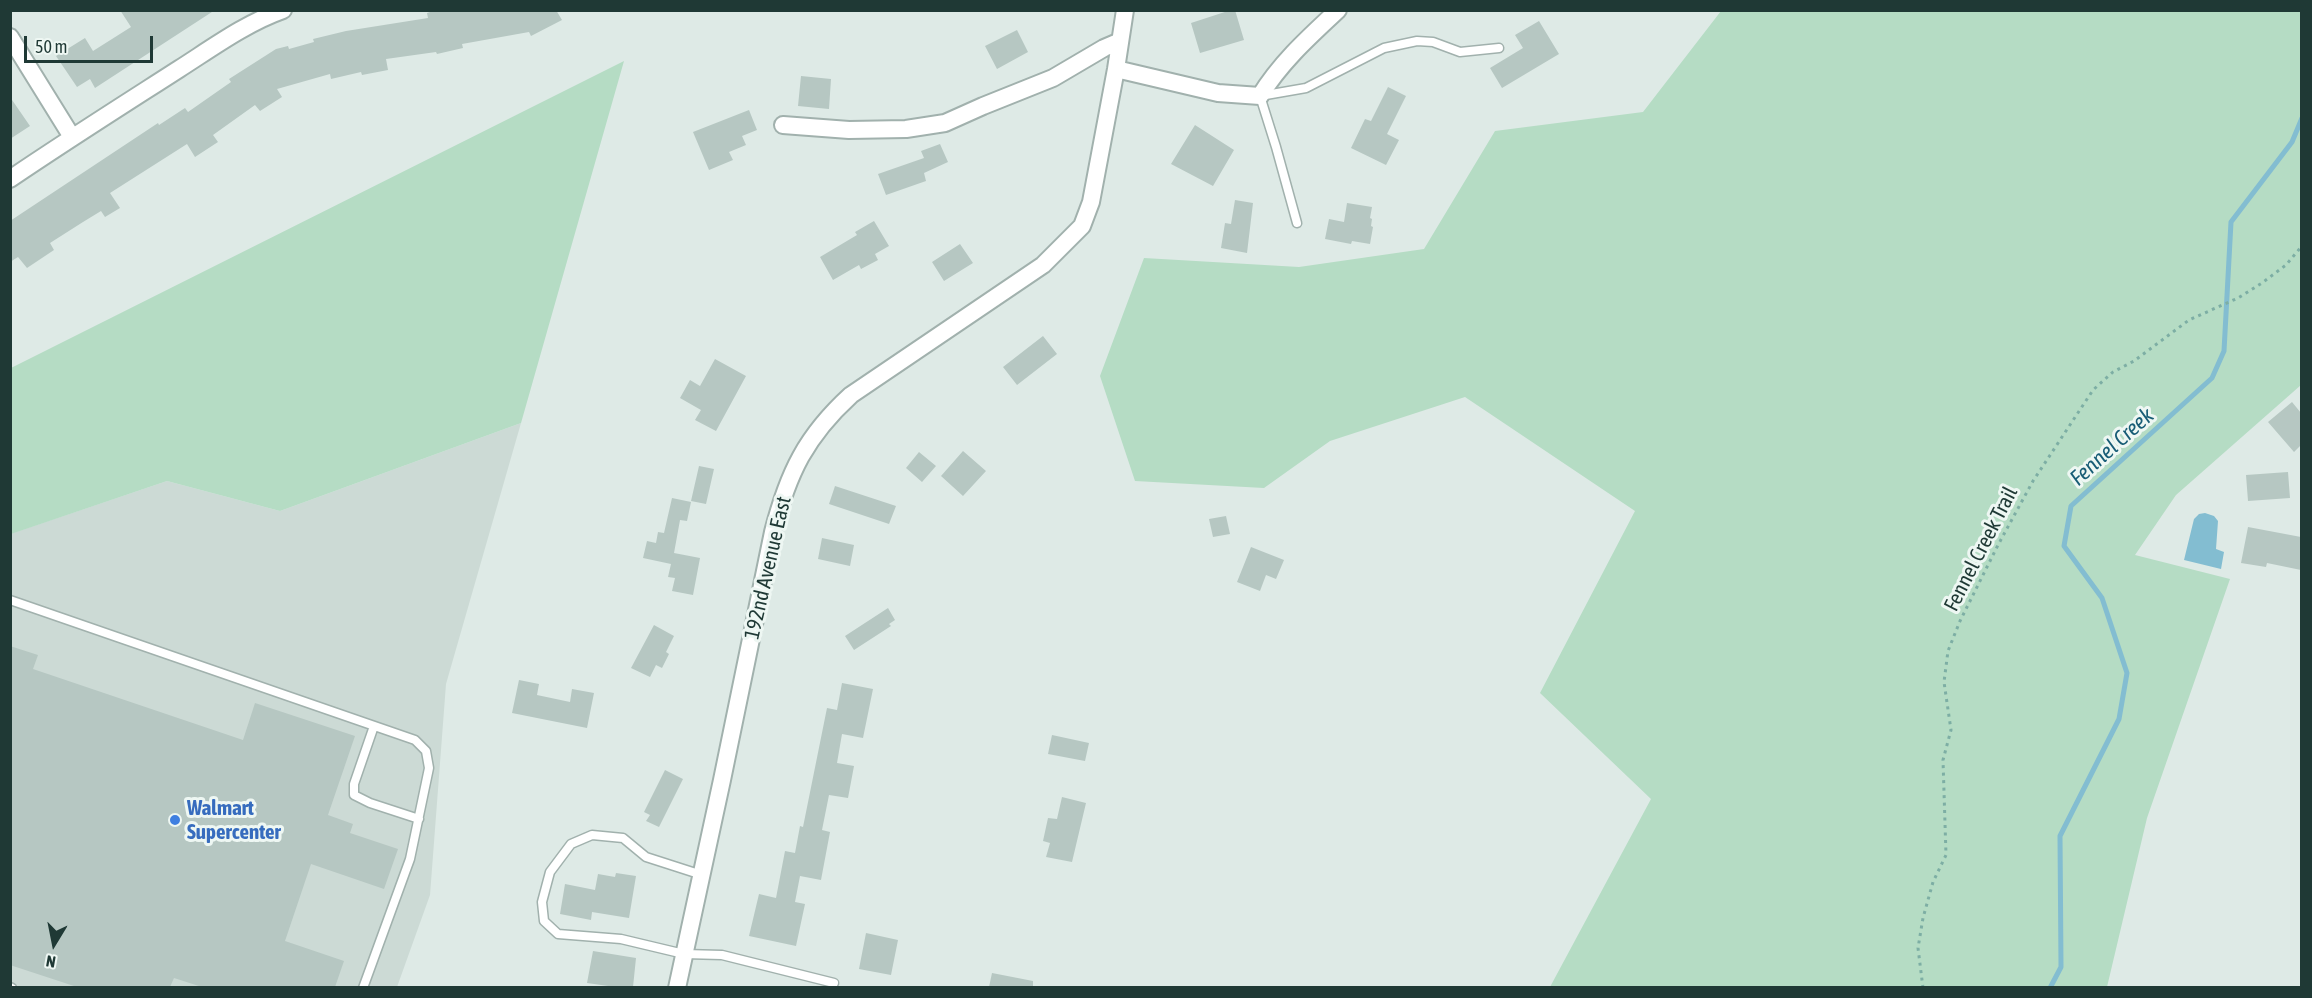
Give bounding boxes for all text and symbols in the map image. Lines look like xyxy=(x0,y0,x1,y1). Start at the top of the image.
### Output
scale bar xyxy=(27,24,156,62)
text: 50 m xyxy=(35,36,67,57)
water label: Fennel Creek xyxy=(2065,403,2159,491)
street label: Fennel Creek Trail xyxy=(1939,482,2023,616)
street label: 192nd Avenue East xyxy=(739,494,797,642)
place label: Walmart Supercenter xyxy=(187,795,281,845)
marker: Walmart Supercenter xyxy=(168,813,182,827)
north arrow xyxy=(24,914,84,974)
text: N xyxy=(45,952,57,971)

